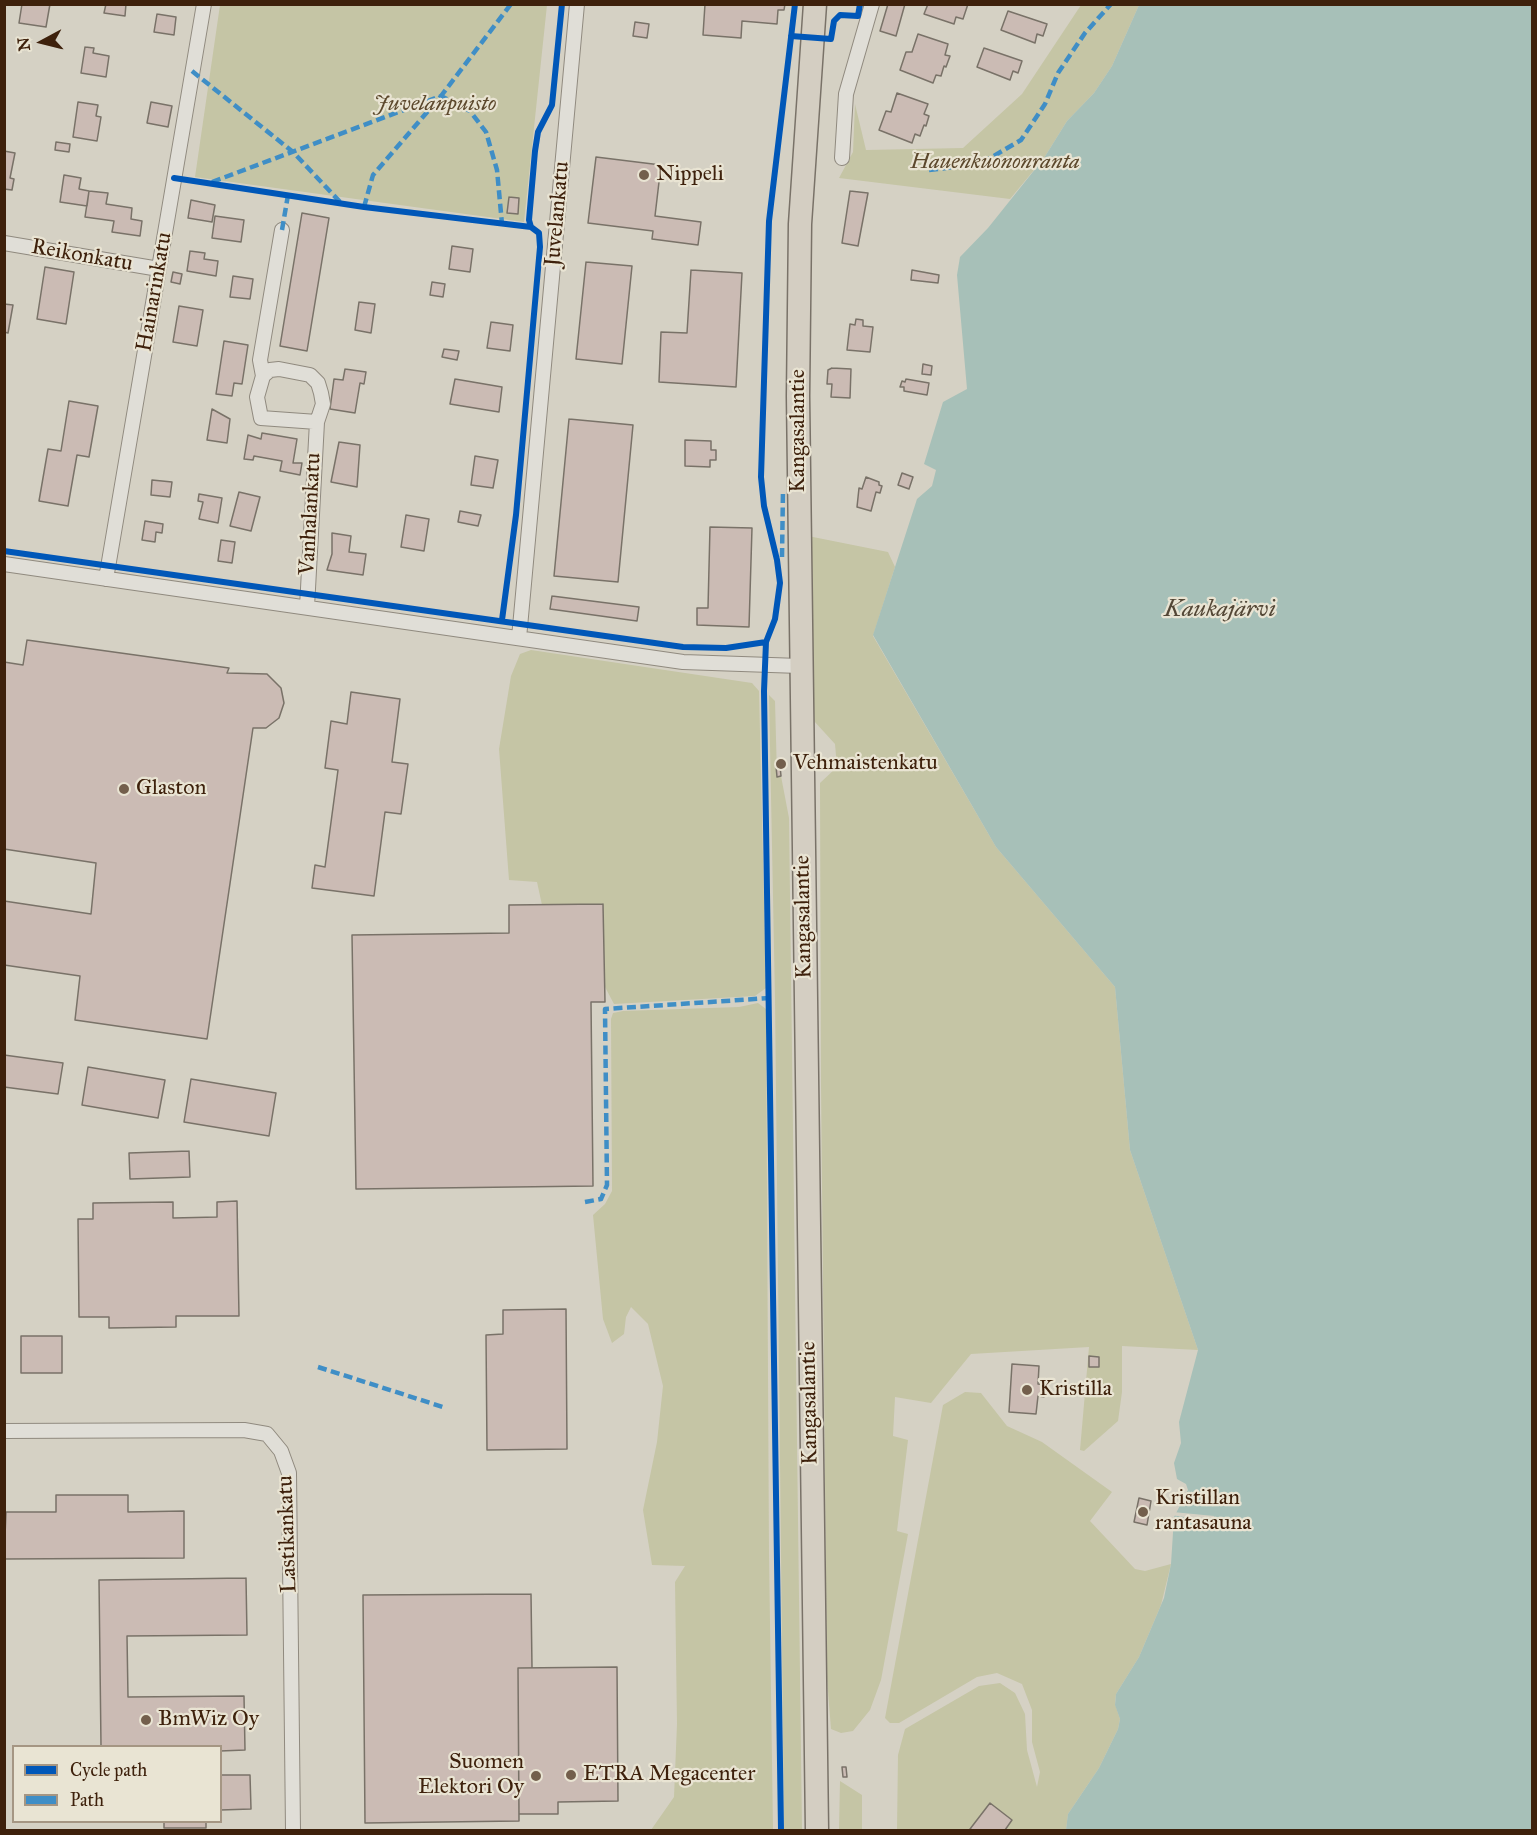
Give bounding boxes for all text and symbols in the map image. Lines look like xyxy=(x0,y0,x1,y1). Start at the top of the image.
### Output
north arrow xyxy=(12,12,72,72)
text: N xyxy=(13,36,34,52)
park label: Juvelanpuisto xyxy=(374,92,496,118)
park label: Hauenkuononranta xyxy=(910,150,1080,176)
street label: Juvelankatu xyxy=(540,160,576,268)
place label: Nippeli xyxy=(656,162,724,188)
marker: Nippeli xyxy=(637,168,651,182)
street label: Hainarinkatu xyxy=(132,230,178,354)
street label: Reikonkatu xyxy=(29,234,135,278)
street label: Kangasalantie xyxy=(786,369,812,493)
street label: Vanhalankatu xyxy=(295,452,327,576)
water label: Kaukajärvi xyxy=(1164,596,1276,624)
place label: Vehmaistenkatu xyxy=(793,751,938,777)
marker: Vehmaistenkatu xyxy=(774,757,788,771)
place label: Glaston xyxy=(136,776,206,802)
marker: Glaston xyxy=(117,782,131,796)
street label: Kangasalantie xyxy=(790,855,818,979)
street label: Kangasalantie xyxy=(796,1341,824,1465)
place label: Kristilla xyxy=(1039,1377,1112,1403)
marker: Kristilla xyxy=(1020,1383,1034,1397)
street label: Lastikankatu xyxy=(273,1475,303,1593)
place label: Kristillan rantasauna xyxy=(1155,1486,1252,1538)
marker: Kristillan rantasauna xyxy=(1136,1505,1150,1519)
place label: BmWiz Oy xyxy=(158,1707,259,1733)
marker: BmWiz Oy xyxy=(139,1713,153,1727)
legend xyxy=(12,1745,222,1823)
place label: Suomen Elektori Oy xyxy=(418,1750,524,1802)
text: Cycle path xyxy=(70,1759,147,1781)
place label: ETRA Megacenter xyxy=(583,1762,755,1788)
marker: ETRA Megacenter xyxy=(564,1768,578,1782)
marker: Suomen Elektori Oy xyxy=(529,1769,543,1783)
text: Path xyxy=(70,1789,104,1811)

